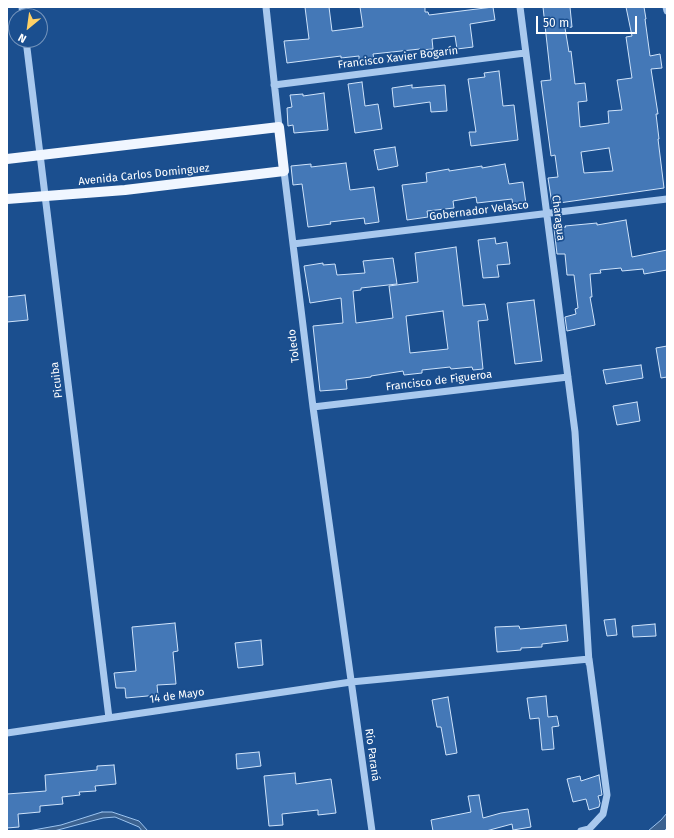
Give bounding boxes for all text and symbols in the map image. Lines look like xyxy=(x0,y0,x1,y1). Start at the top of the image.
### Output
north arrow xyxy=(8,8,48,48)
scale bar xyxy=(538,8,639,34)
text: 50 m xyxy=(543,16,569,30)
text: N xyxy=(16,31,29,46)
street label: Francisco Xavier Bogarín xyxy=(337,44,459,72)
street label: Avenida Carlos Dominguez xyxy=(78,162,210,188)
street label: Charagua xyxy=(549,194,567,242)
street label: Gobernador Velasco xyxy=(428,198,530,224)
street label: Toledo xyxy=(285,328,303,364)
street label: Picuiba xyxy=(48,361,66,399)
street label: Francisco de Figueroa xyxy=(385,368,493,394)
street label: 14 de Mayo xyxy=(149,686,205,706)
street label: Río Paraná xyxy=(362,728,382,782)

